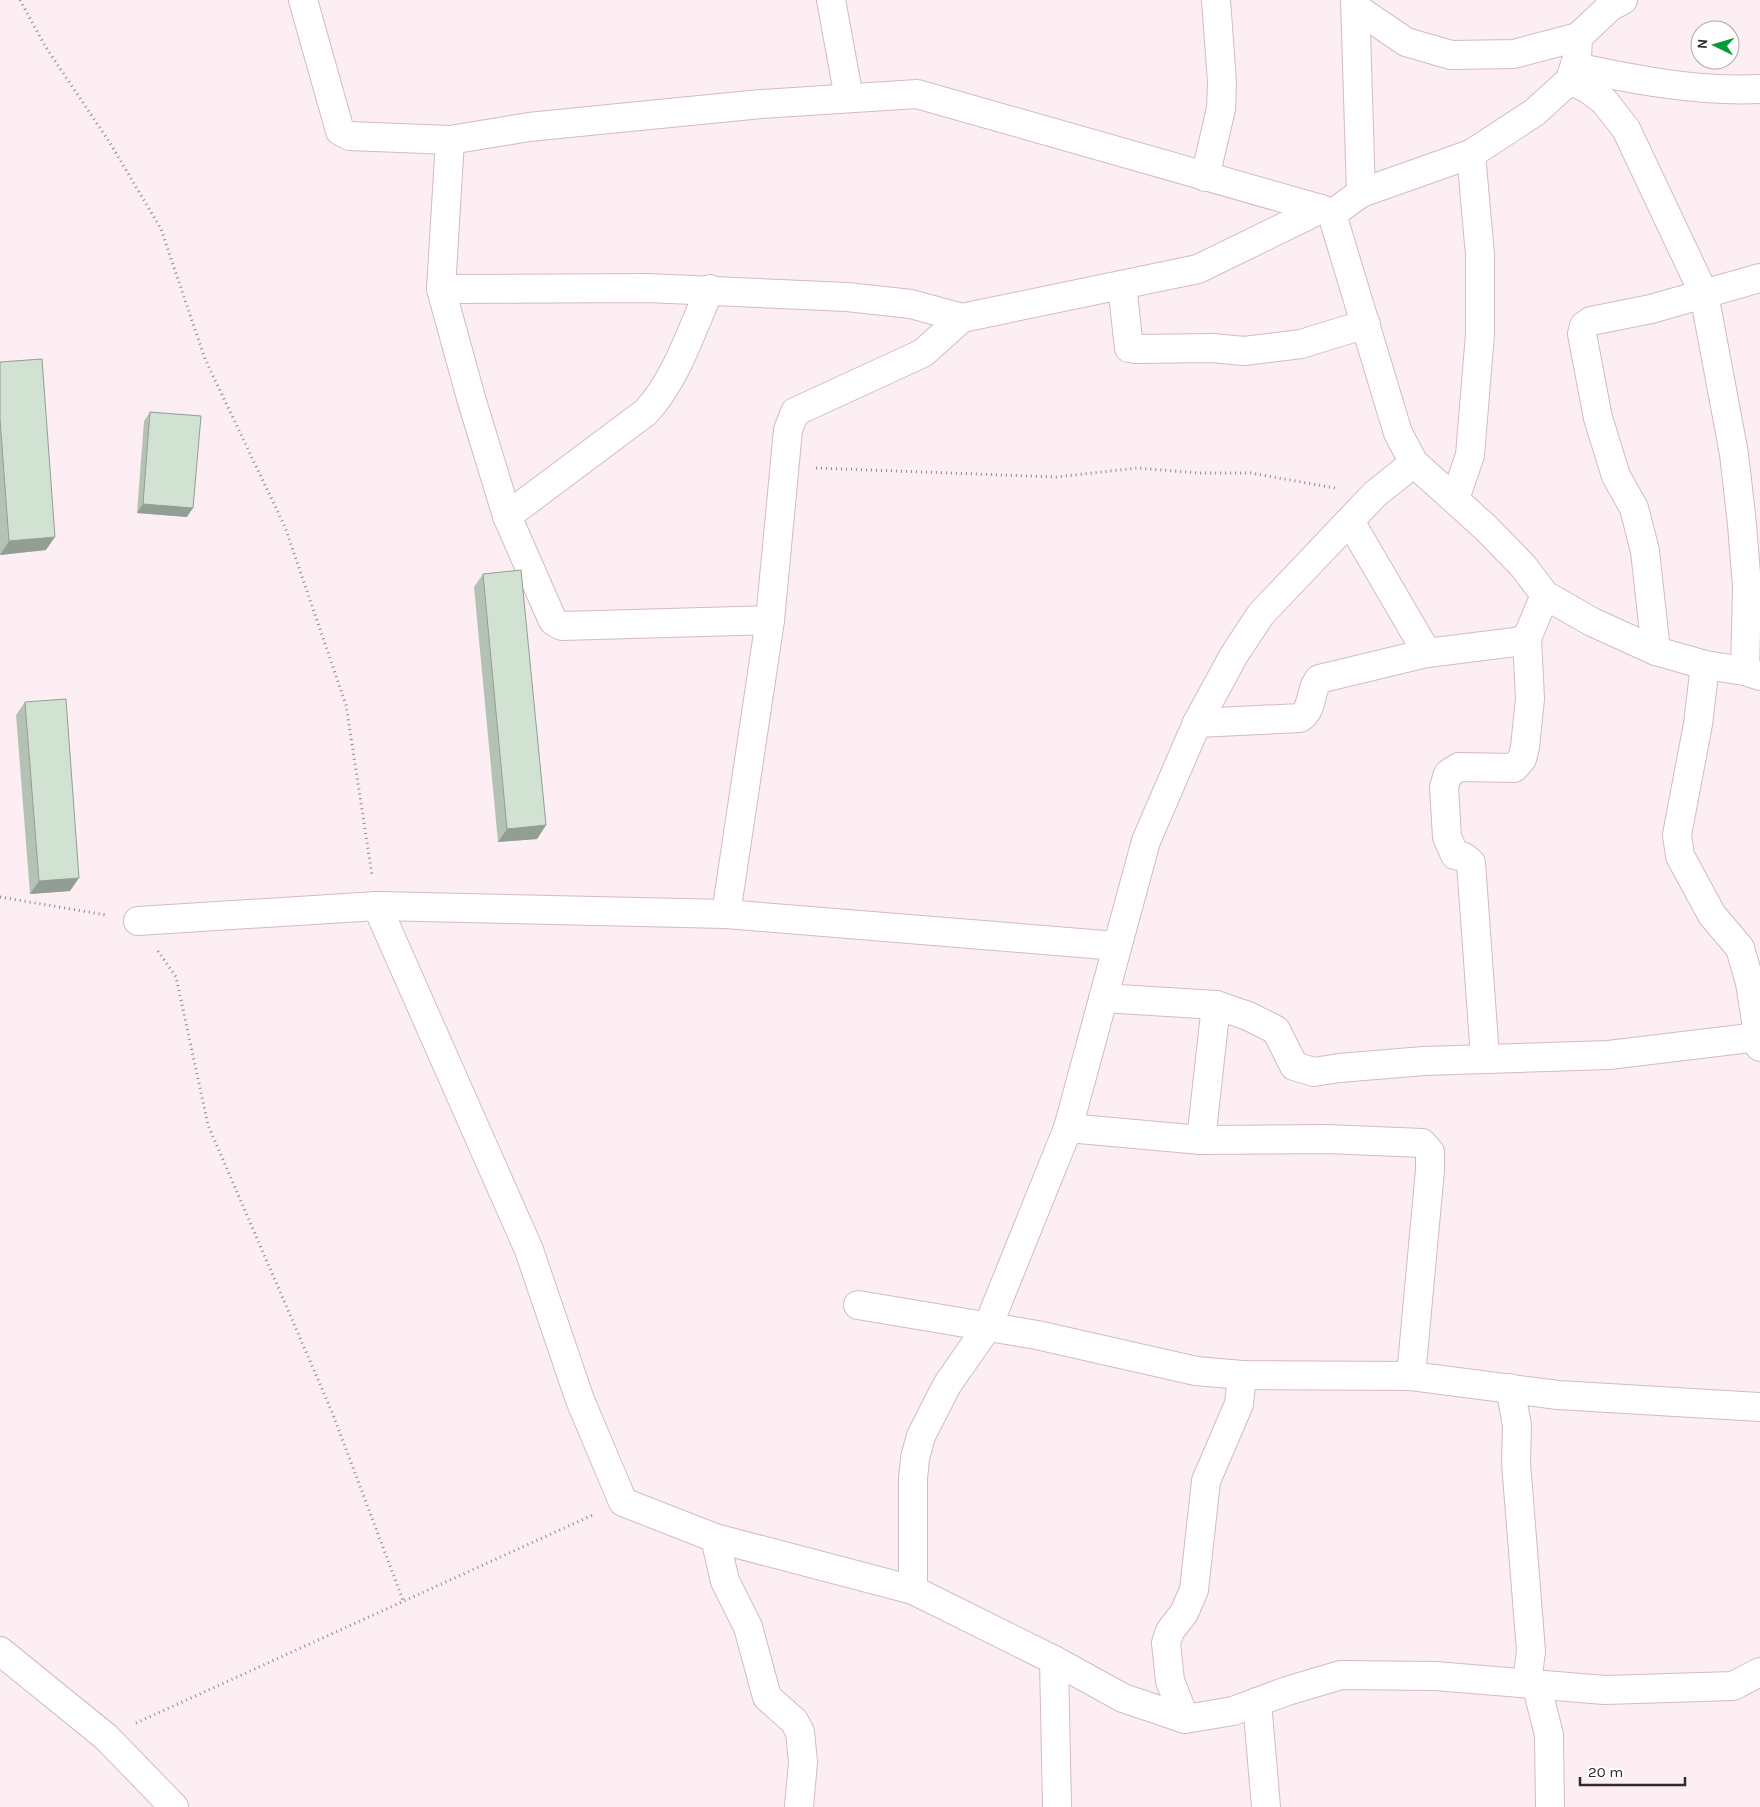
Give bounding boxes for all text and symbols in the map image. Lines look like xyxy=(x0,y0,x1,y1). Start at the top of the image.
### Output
north arrow xyxy=(1690,20,1740,70)
text: N xyxy=(1694,38,1711,50)
scale bar xyxy=(1580,1754,1685,1786)
text: 20 m xyxy=(1588,1763,1623,1781)

